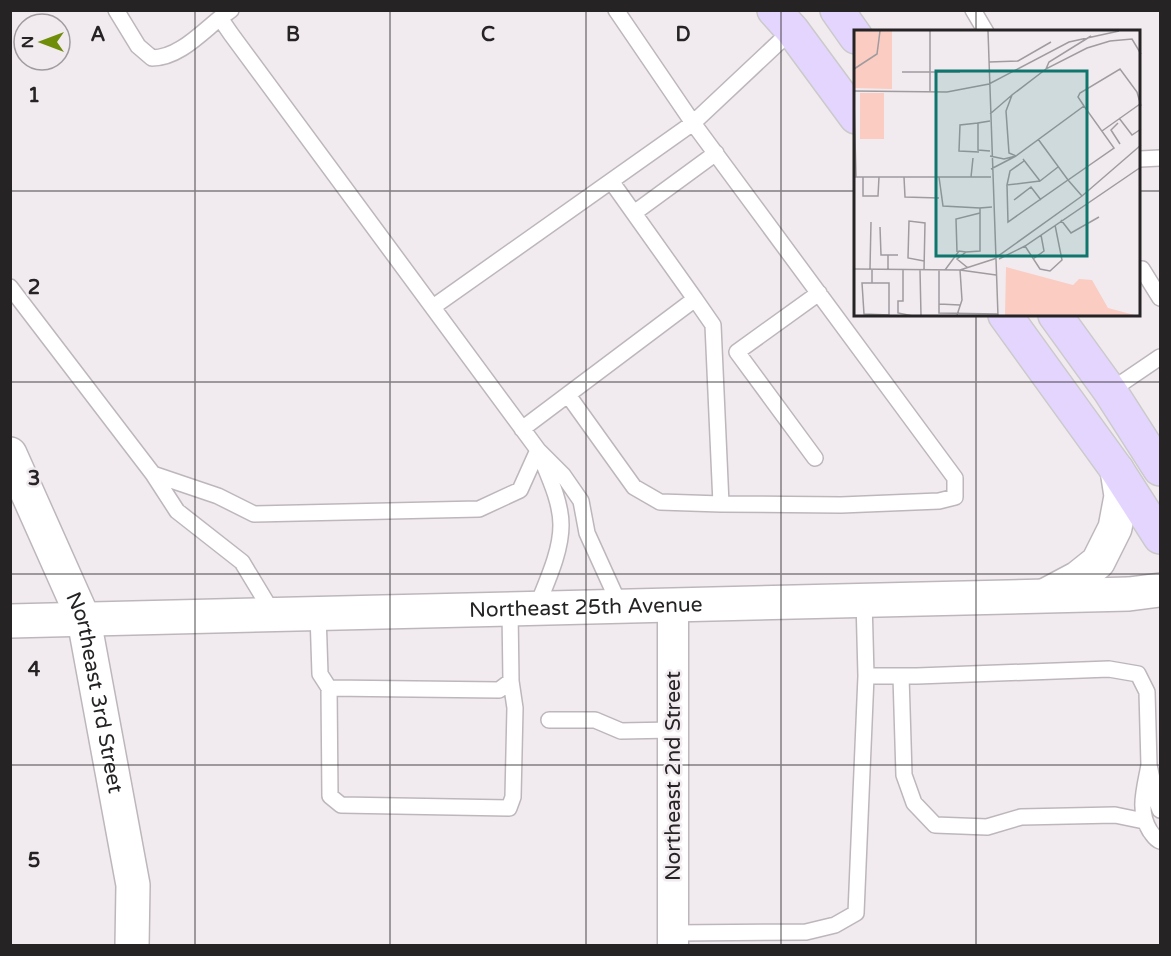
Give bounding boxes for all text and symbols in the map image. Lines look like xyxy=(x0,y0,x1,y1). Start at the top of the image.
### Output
north arrow xyxy=(12,12,72,72)
text: A xyxy=(91,23,106,47)
text: B xyxy=(286,23,300,47)
text: C xyxy=(481,23,495,47)
text: D xyxy=(675,23,691,47)
inset map xyxy=(854,30,1141,316)
text: N xyxy=(18,36,38,48)
text: 1 xyxy=(28,84,40,108)
text: 2 xyxy=(28,276,40,300)
text: 3 xyxy=(28,467,40,491)
street label: Northeast 3rd Street xyxy=(60,588,128,795)
street label: Northeast 25th Avenue xyxy=(469,592,703,623)
text: 4 xyxy=(28,658,41,682)
street label: Northeast 2nd Street xyxy=(661,671,686,881)
text: 5 xyxy=(28,849,40,873)

